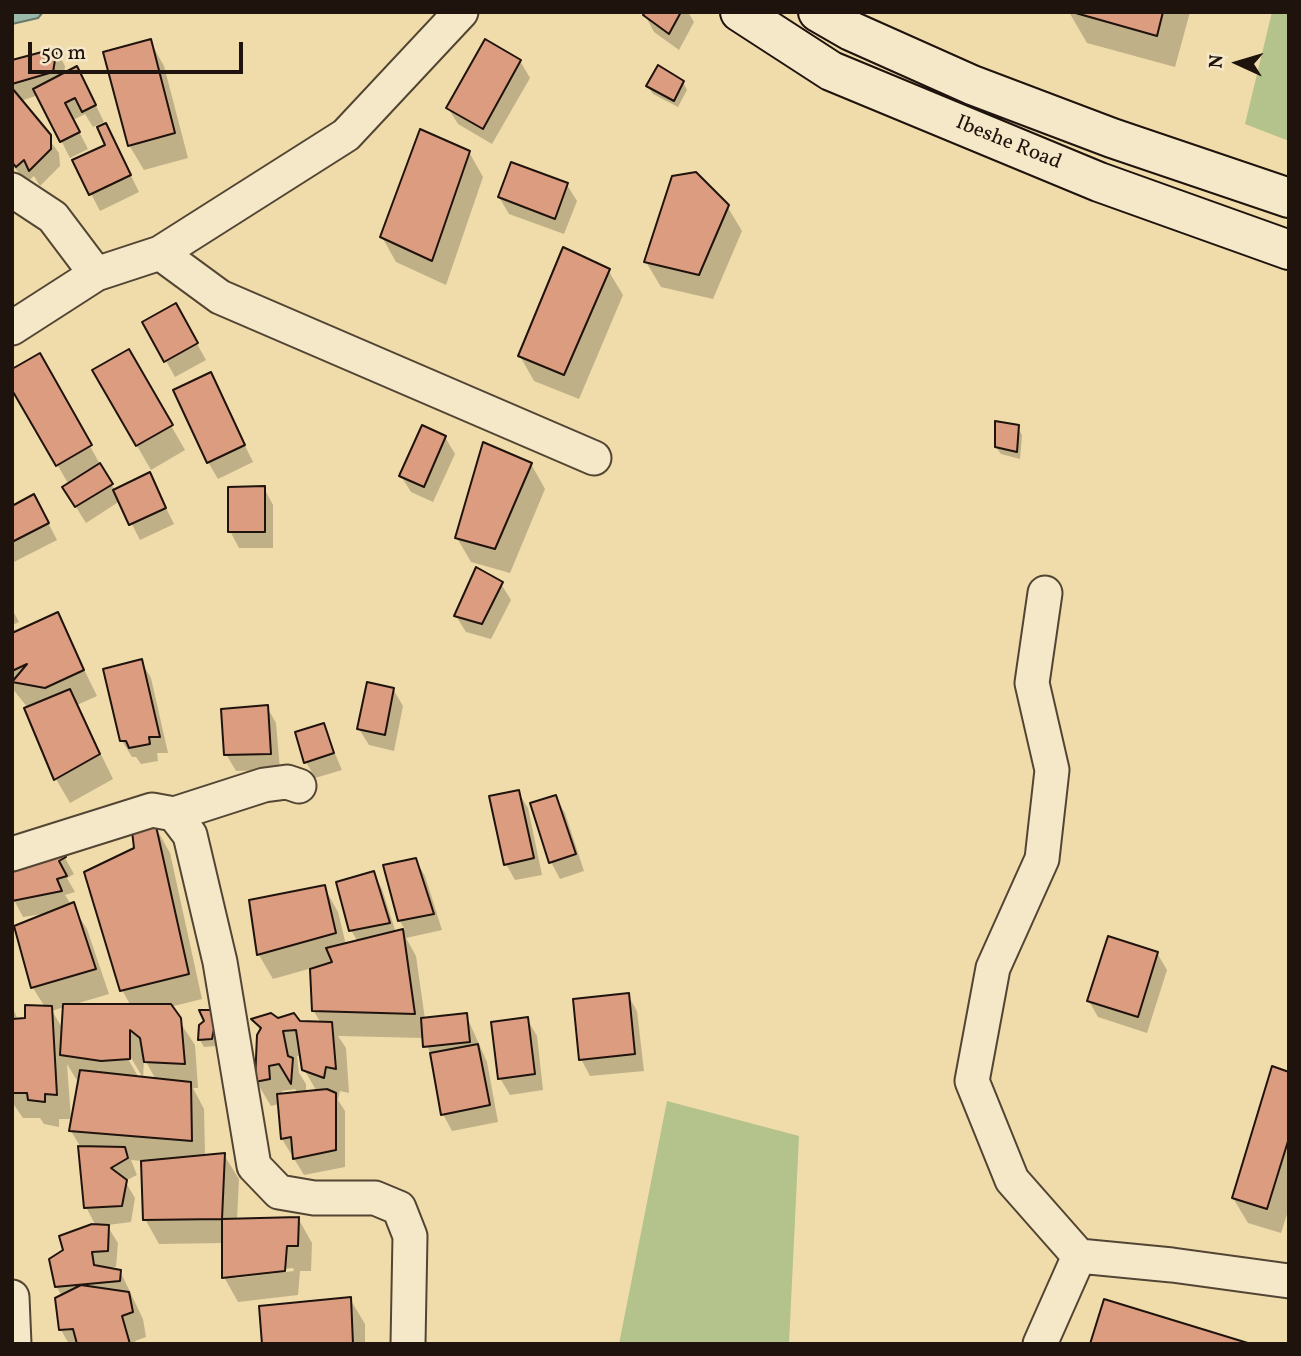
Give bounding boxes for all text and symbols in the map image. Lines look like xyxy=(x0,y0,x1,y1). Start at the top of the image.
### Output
scale bar xyxy=(32,28,247,72)
north arrow xyxy=(1203,28,1273,98)
text: 50 m xyxy=(41,39,86,68)
text: N xyxy=(1204,54,1231,69)
street label: Ibeshe Road xyxy=(951,111,1065,177)

